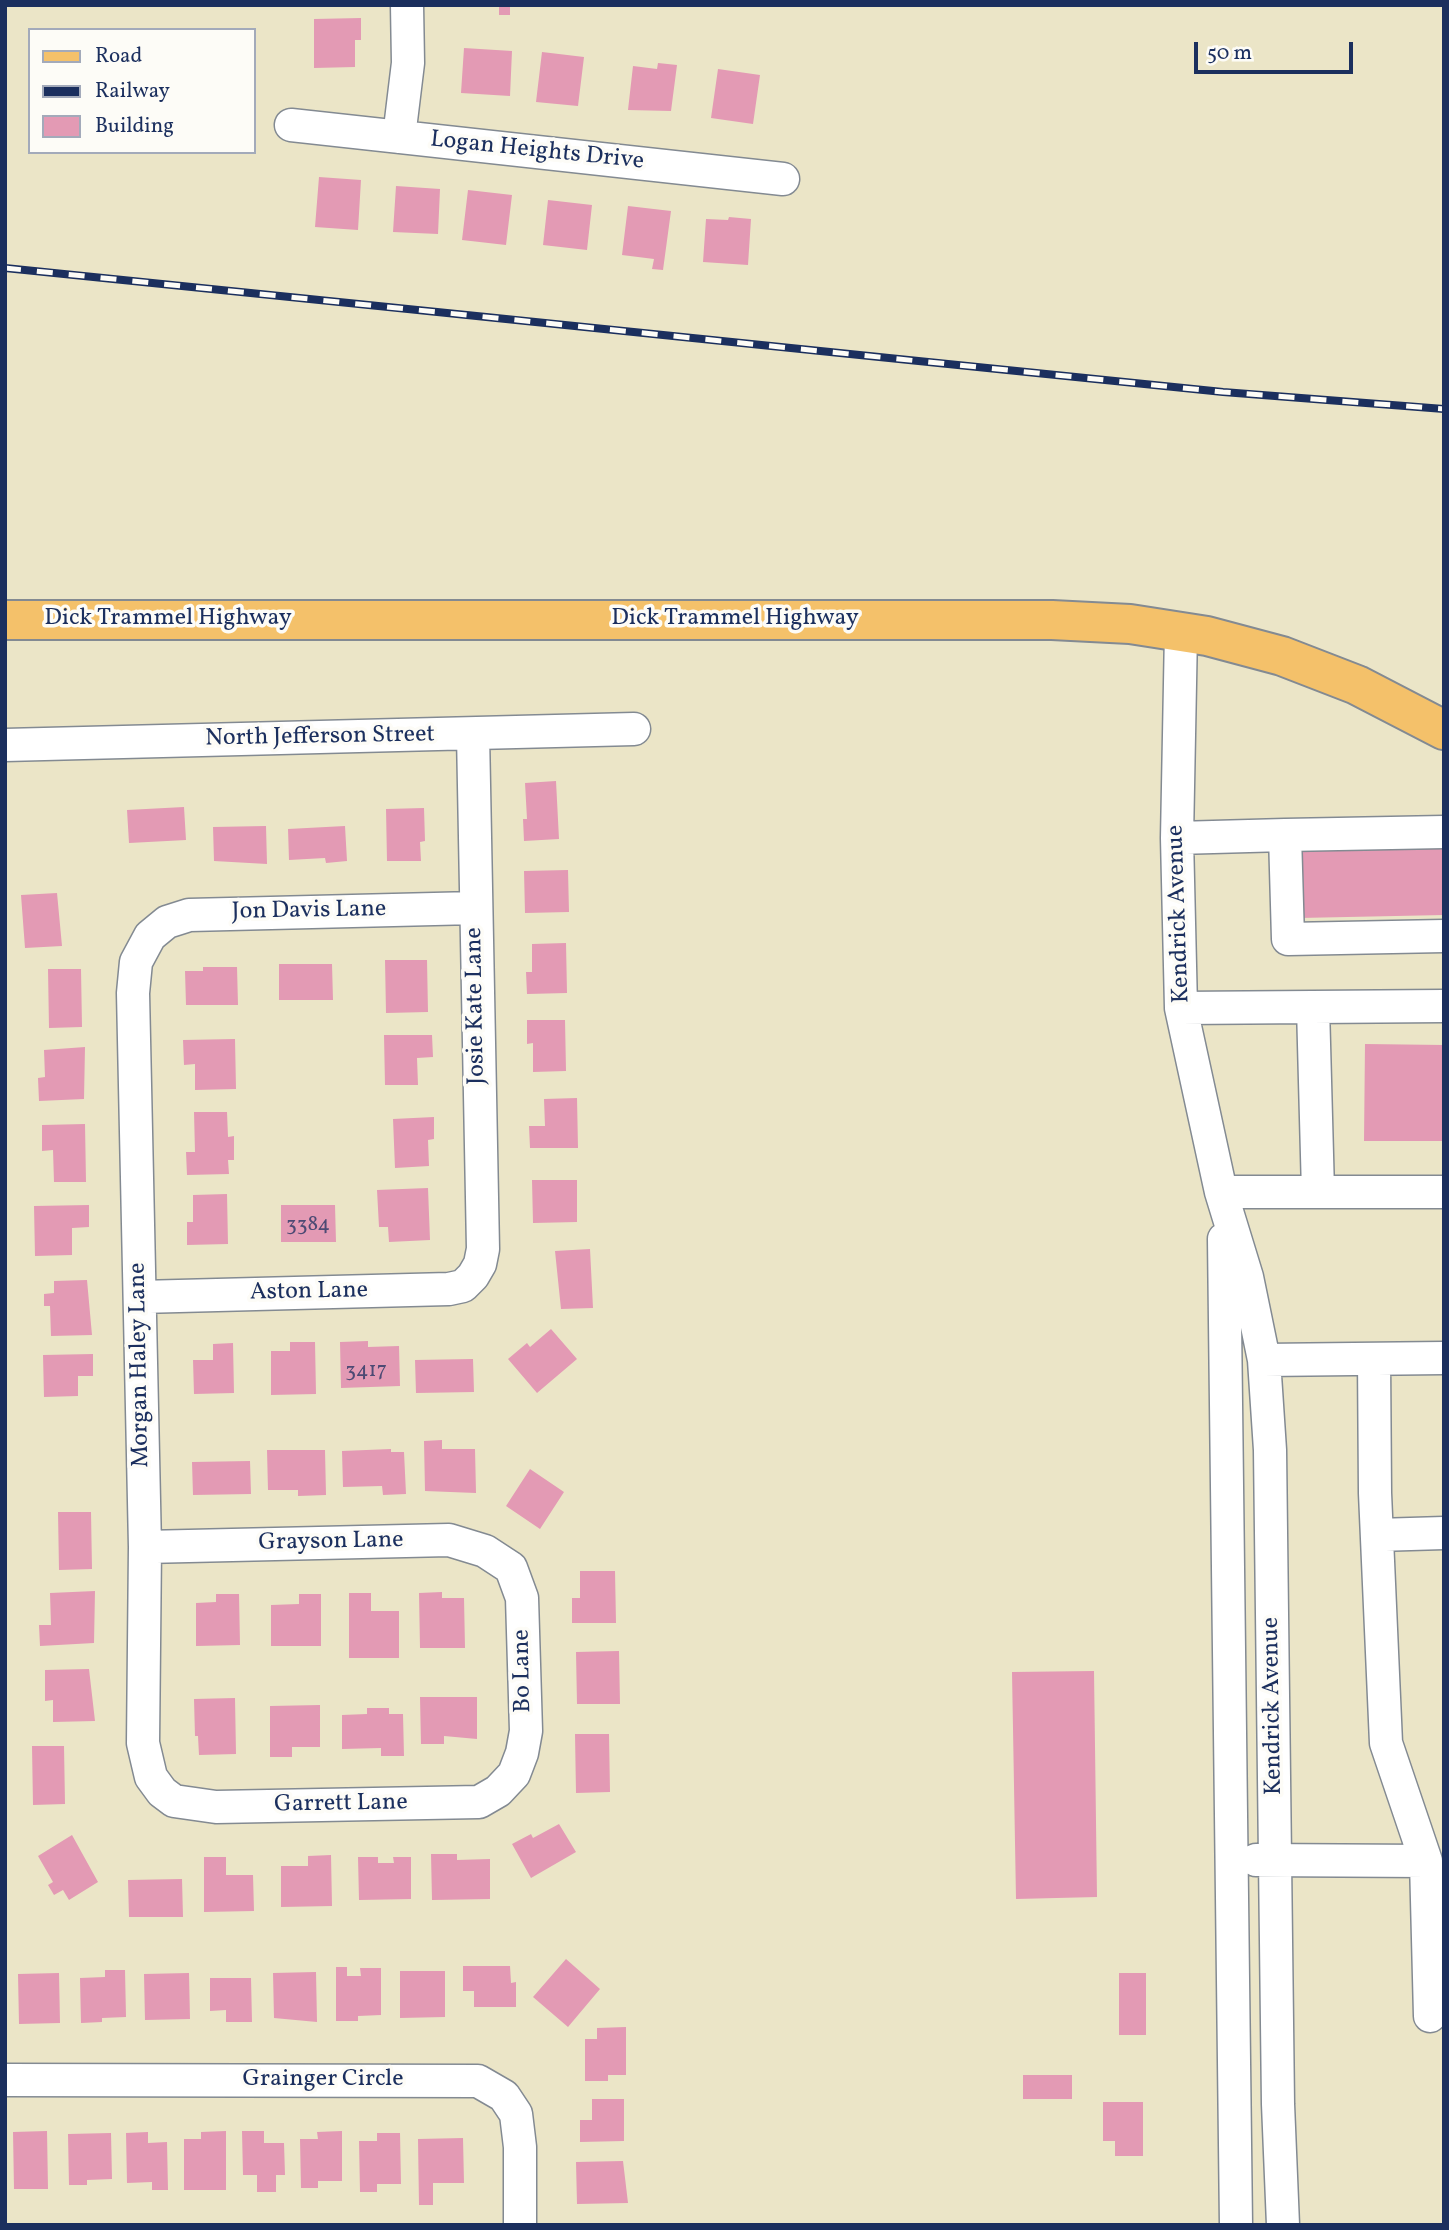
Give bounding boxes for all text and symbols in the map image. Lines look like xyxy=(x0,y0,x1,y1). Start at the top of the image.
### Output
legend xyxy=(28,28,256,154)
scale bar xyxy=(1197,28,1356,72)
text: 50 m xyxy=(1207,39,1252,68)
text: Road xyxy=(95,42,142,71)
text: Railway xyxy=(95,77,170,106)
text: Building xyxy=(95,112,174,141)
street label: Logan Heights Drive xyxy=(429,126,645,178)
street label: Dick Trammel Highway xyxy=(44,606,292,634)
street label: Dick Trammel Highway xyxy=(611,606,859,634)
street label: North Jefferson Street xyxy=(205,722,435,754)
street label: Kendrick Avenue xyxy=(1162,824,1198,1004)
street label: Jon Davis Lane xyxy=(231,896,387,928)
street label: Josie Kate Lane xyxy=(461,927,493,1085)
house number: 3384 xyxy=(286,1213,330,1239)
street label: Morgan Haley Lane xyxy=(125,1262,157,1468)
street label: Aston Lane xyxy=(250,1278,368,1308)
house number: 3417 xyxy=(345,1359,387,1385)
street label: Grayson Lane xyxy=(258,1527,404,1559)
street label: Kendrick Avenue xyxy=(1258,1617,1290,1795)
street label: Bo Lane xyxy=(509,1629,539,1713)
street label: Garrett Lane xyxy=(274,1789,408,1821)
street label: Grainger Circle xyxy=(242,2067,404,2095)

